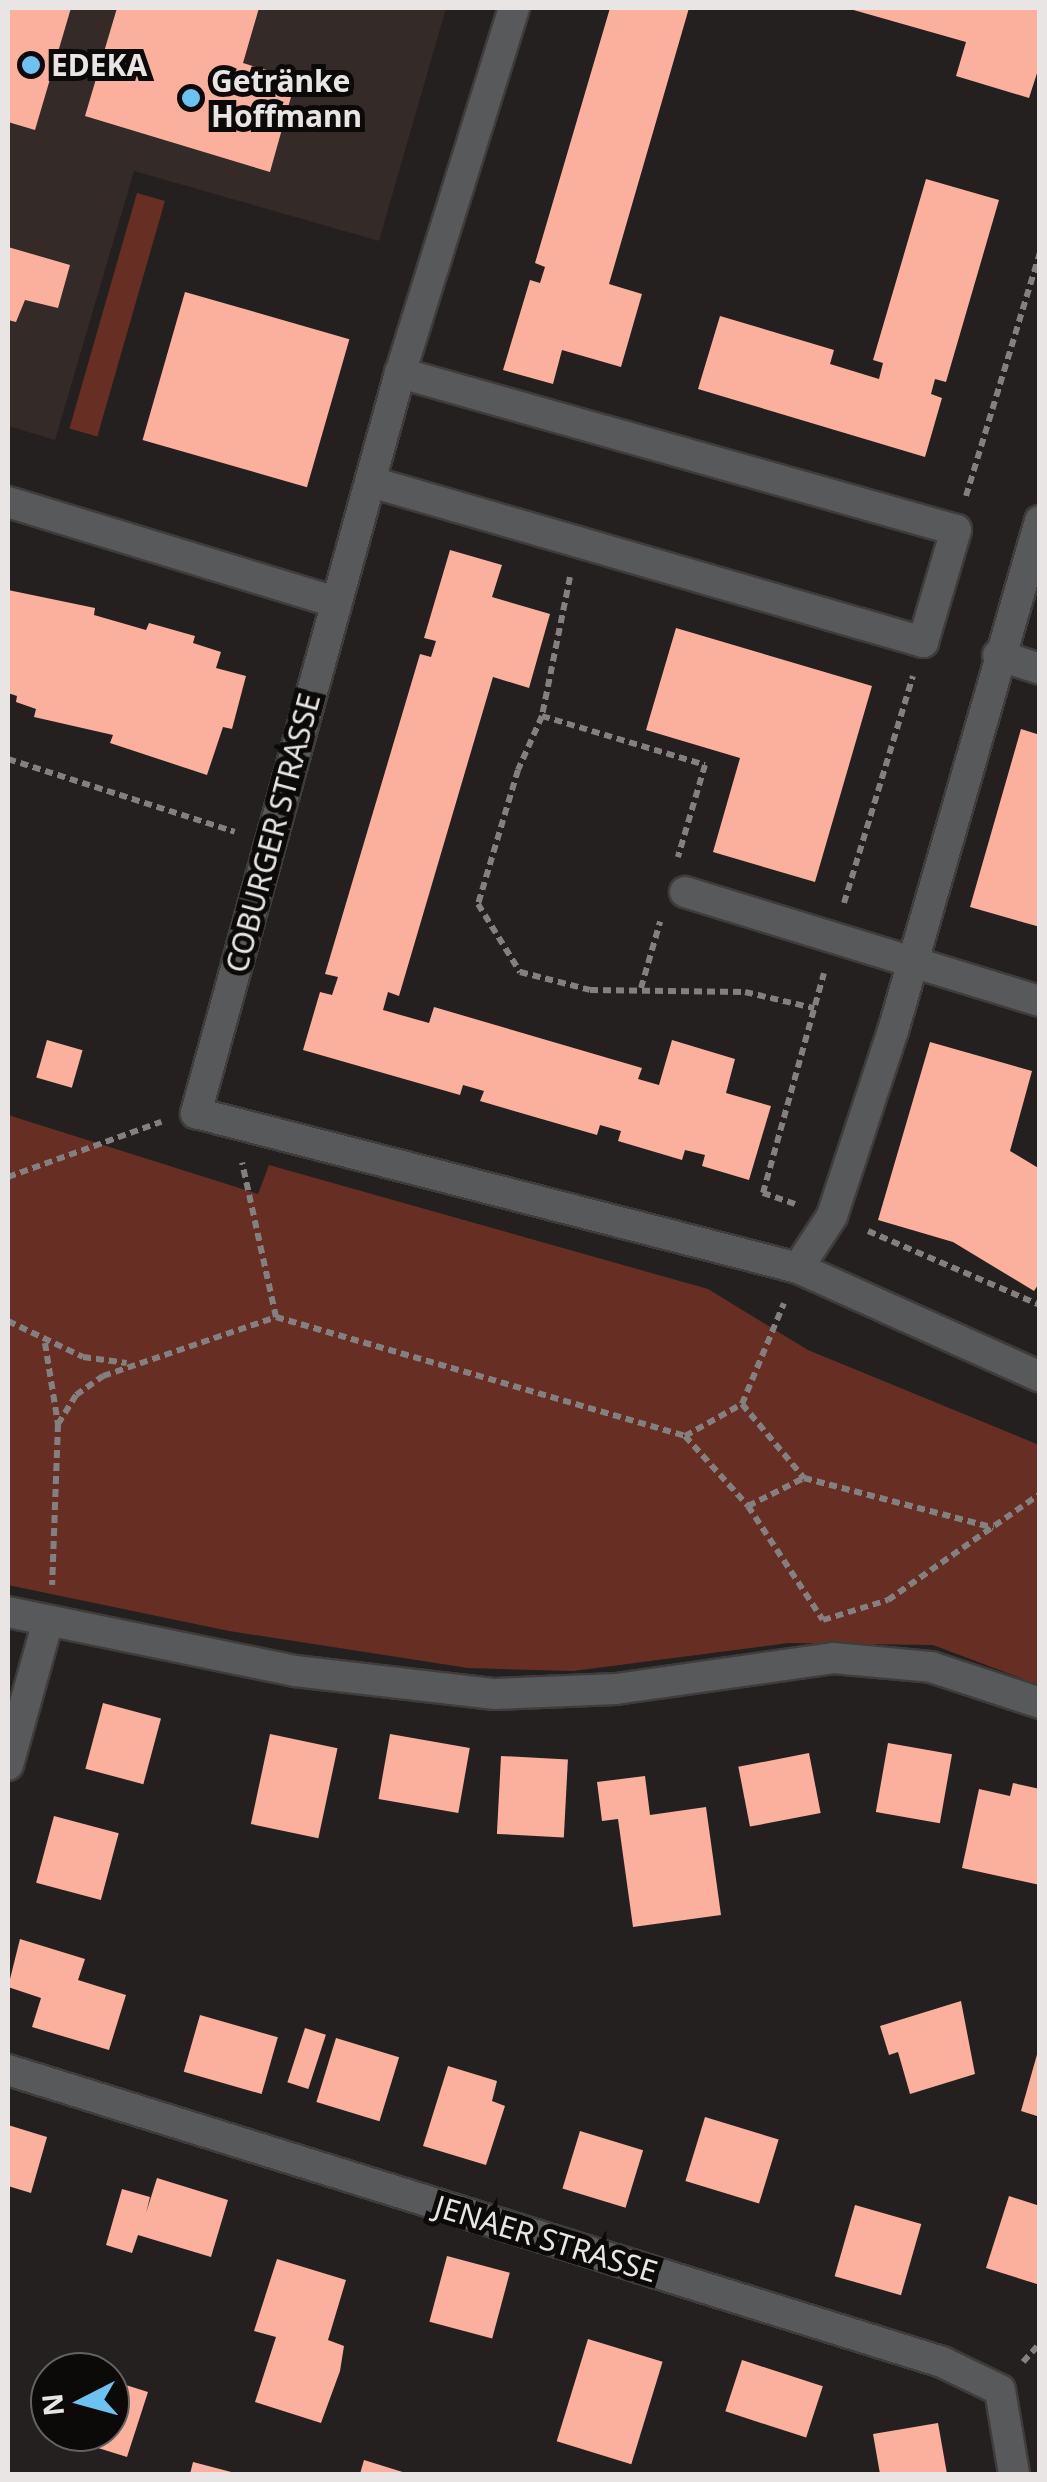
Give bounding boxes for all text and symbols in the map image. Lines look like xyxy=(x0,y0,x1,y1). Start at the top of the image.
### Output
place label: EDEKA xyxy=(51,47,147,83)
marker: EDEKA xyxy=(20,54,42,76)
place label: Getränke Hoffmann xyxy=(211,63,362,134)
marker: Getränke Hoffmann xyxy=(180,87,202,109)
street label: COBURGER STRASSE xyxy=(218,690,328,976)
street label: JENAER STRASSE xyxy=(430,2188,662,2290)
north arrow xyxy=(30,2352,130,2452)
text: N xyxy=(32,2392,72,2418)

